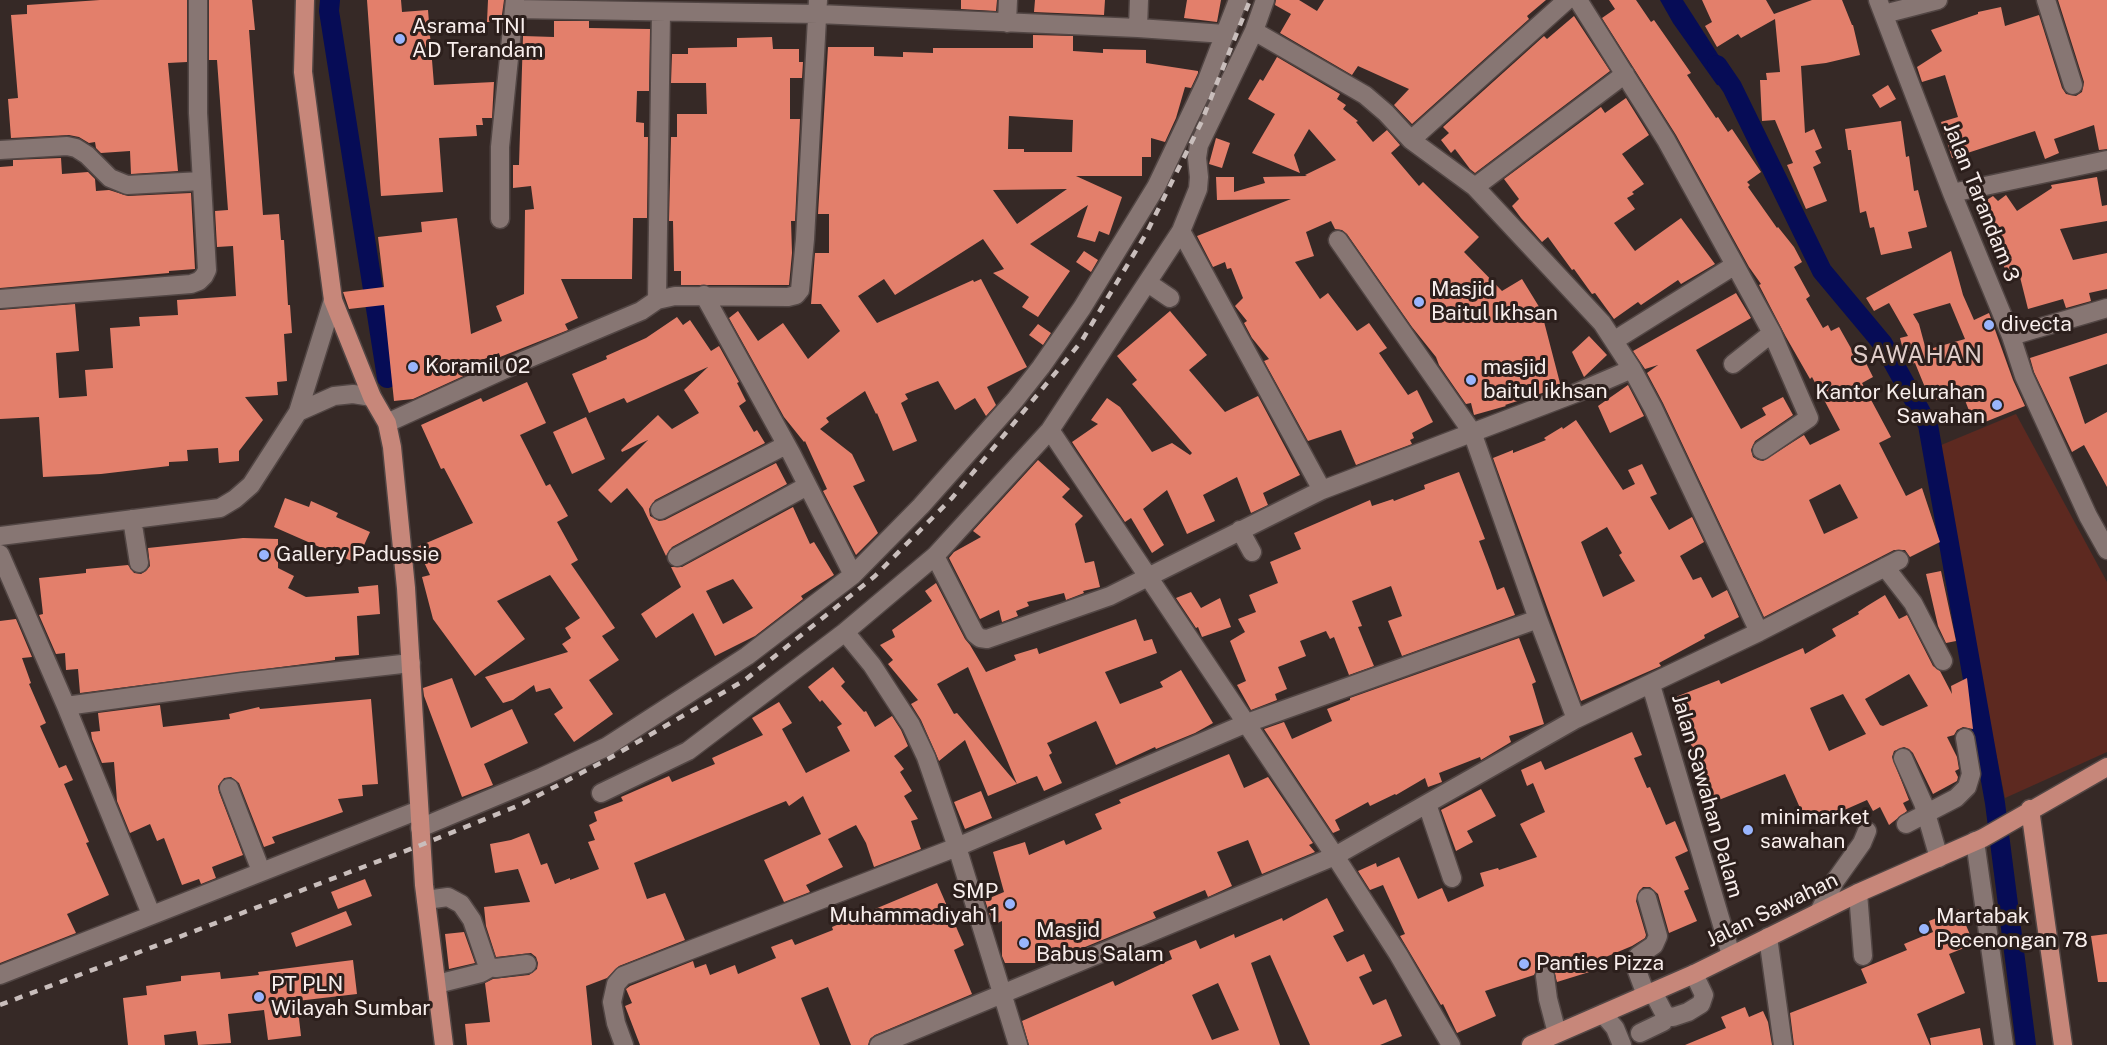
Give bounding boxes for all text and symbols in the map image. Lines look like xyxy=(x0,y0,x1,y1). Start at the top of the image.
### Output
place label: Asrama TNI AD Terandam xyxy=(412,14,543,64)
marker: Asrama TNI AD Terandam xyxy=(393,32,407,46)
street label: Jalan Tarandam 3 xyxy=(1937,119,2025,285)
place label: Masjid Baitul Ikhsan xyxy=(1431,277,1558,327)
marker: Masjid Baitul Ikhsan xyxy=(1412,295,1426,309)
place label: divecta xyxy=(2001,312,2072,338)
marker: divecta xyxy=(1982,318,1996,332)
district label: SAWAHAN xyxy=(1852,342,1984,370)
place label: Koramil 02 xyxy=(425,354,530,380)
place label: masjid baitul ikhsan xyxy=(1483,355,1608,405)
marker: Koramil 02 xyxy=(406,360,420,374)
marker: masjid baitul ikhsan xyxy=(1464,373,1478,387)
place label: Kantor Kelurahan Sawahan xyxy=(1815,380,1985,430)
marker: Kantor Kelurahan Sawahan xyxy=(1990,398,2004,412)
place label: Gallery Padussie xyxy=(276,542,439,568)
marker: Gallery Padussie xyxy=(257,548,271,562)
street label: Jalan Sawahan Dalam xyxy=(1666,691,1748,901)
place label: minimarket sawahan xyxy=(1760,805,1870,855)
marker: minimarket sawahan xyxy=(1741,823,1755,837)
street label: Jalan Sawahan xyxy=(1702,867,1842,953)
place label: SMP Muhammadiyah 1 xyxy=(829,879,998,929)
marker: SMP Muhammadiyah 1 xyxy=(1003,897,1017,911)
place label: Martabak Pecenongan 78 xyxy=(1936,904,2088,954)
place label: Masjid Babus Salam xyxy=(1036,918,1164,968)
marker: Martabak Pecenongan 78 xyxy=(1917,922,1931,936)
marker: Masjid Babus Salam xyxy=(1017,936,1031,950)
place label: Panties Pizza xyxy=(1536,951,1664,977)
marker: Panties Pizza xyxy=(1517,957,1531,971)
place label: PT PLN Wilayah Sumbar xyxy=(271,972,430,1022)
marker: PT PLN Wilayah Sumbar xyxy=(252,990,266,1004)

